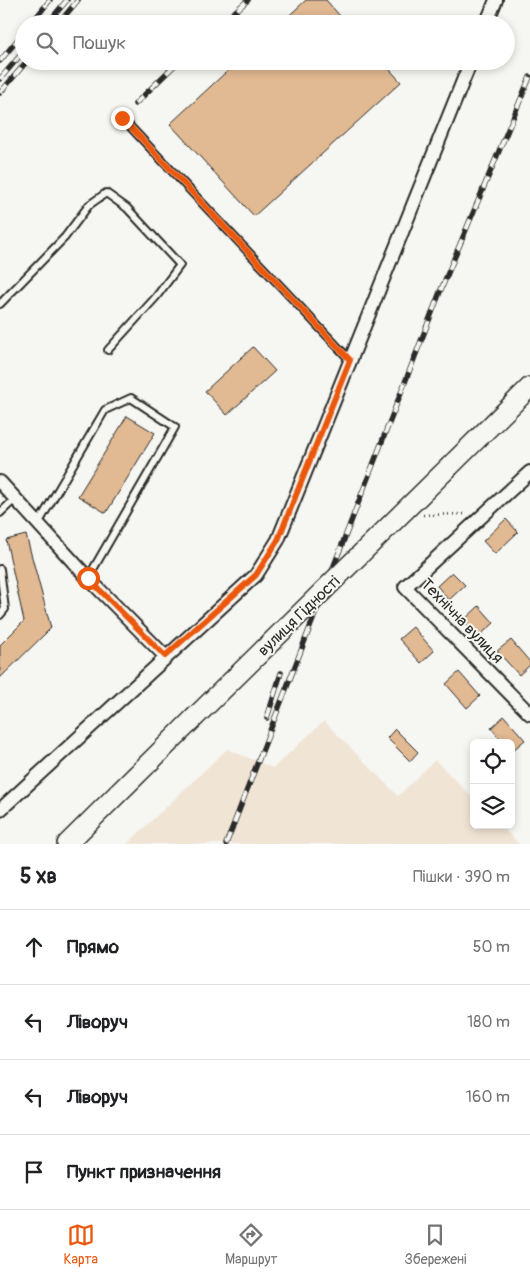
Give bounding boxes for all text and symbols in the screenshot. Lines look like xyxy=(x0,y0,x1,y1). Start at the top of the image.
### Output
search box xyxy=(15,15,515,70)
icon: search xyxy=(33,29,61,57)
text: Пошук xyxy=(73,31,126,55)
route end xyxy=(111,107,134,130)
route start xyxy=(77,567,100,590)
street label: вулиця Гідності xyxy=(254,572,344,660)
street label: Технічна вулиця xyxy=(416,574,508,668)
map controls xyxy=(470,739,515,829)
button: locate xyxy=(470,739,515,784)
button: layers xyxy=(470,784,515,829)
text: 5 хв xyxy=(20,863,57,890)
text: Пішки · 390 m xyxy=(413,867,510,887)
icon: ahead xyxy=(20,933,48,961)
text: Прямо xyxy=(67,935,119,959)
text: 50 m xyxy=(473,937,510,957)
icon: left xyxy=(20,1008,48,1036)
text: Ліворуч xyxy=(67,1010,128,1034)
text: 180 m xyxy=(467,1012,510,1032)
icon: left xyxy=(20,1083,48,1111)
text: Ліворуч xyxy=(67,1085,128,1109)
text: 160 m xyxy=(466,1087,510,1107)
icon: arrive xyxy=(20,1158,48,1186)
text: Пункт призначення xyxy=(67,1160,221,1184)
tab: Карта xyxy=(63,1221,98,1268)
tab: Маршрут xyxy=(225,1221,278,1268)
tab: Збережені xyxy=(404,1221,467,1268)

